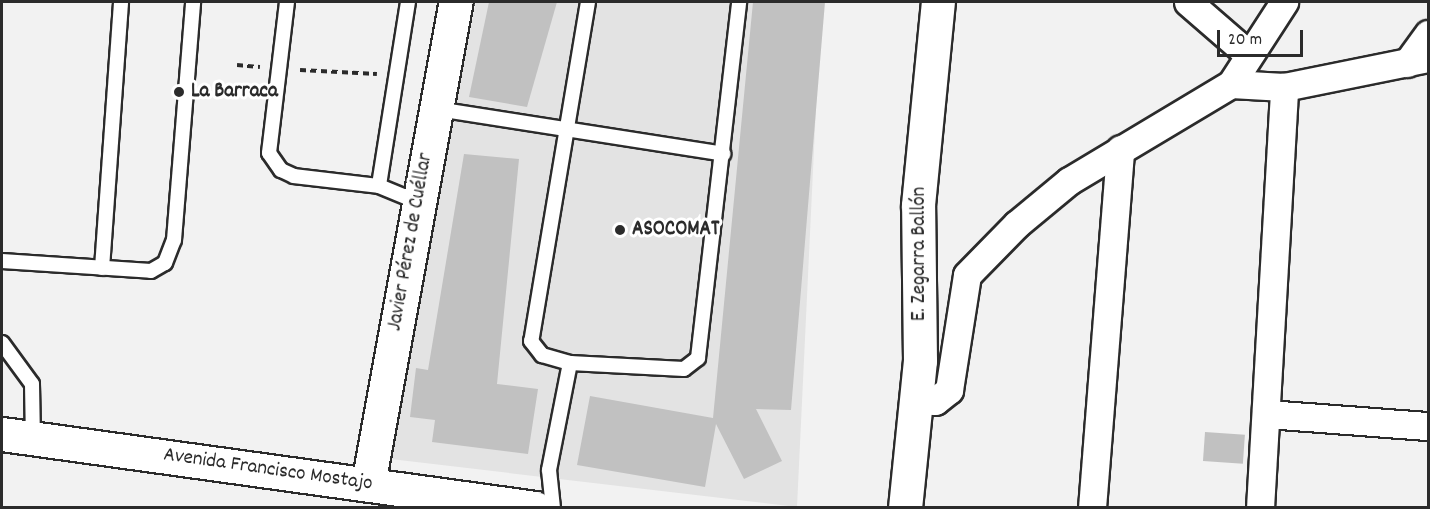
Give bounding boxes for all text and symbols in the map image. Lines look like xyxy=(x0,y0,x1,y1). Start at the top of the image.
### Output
scale bar xyxy=(1220,18,1306,56)
text: 20 m xyxy=(1228,28,1262,53)
place label: La Barraca xyxy=(191,79,278,105)
marker: La Barraca xyxy=(172,85,186,99)
street label: Javier Pérez de Cuéllar xyxy=(383,151,439,333)
street label: E. Zegarra Ballón xyxy=(907,187,933,321)
place label: ASOCOMAT xyxy=(632,217,719,243)
marker: ASOCOMAT xyxy=(613,223,627,237)
street label: Avenida Francisco Mostajo xyxy=(162,443,374,497)

